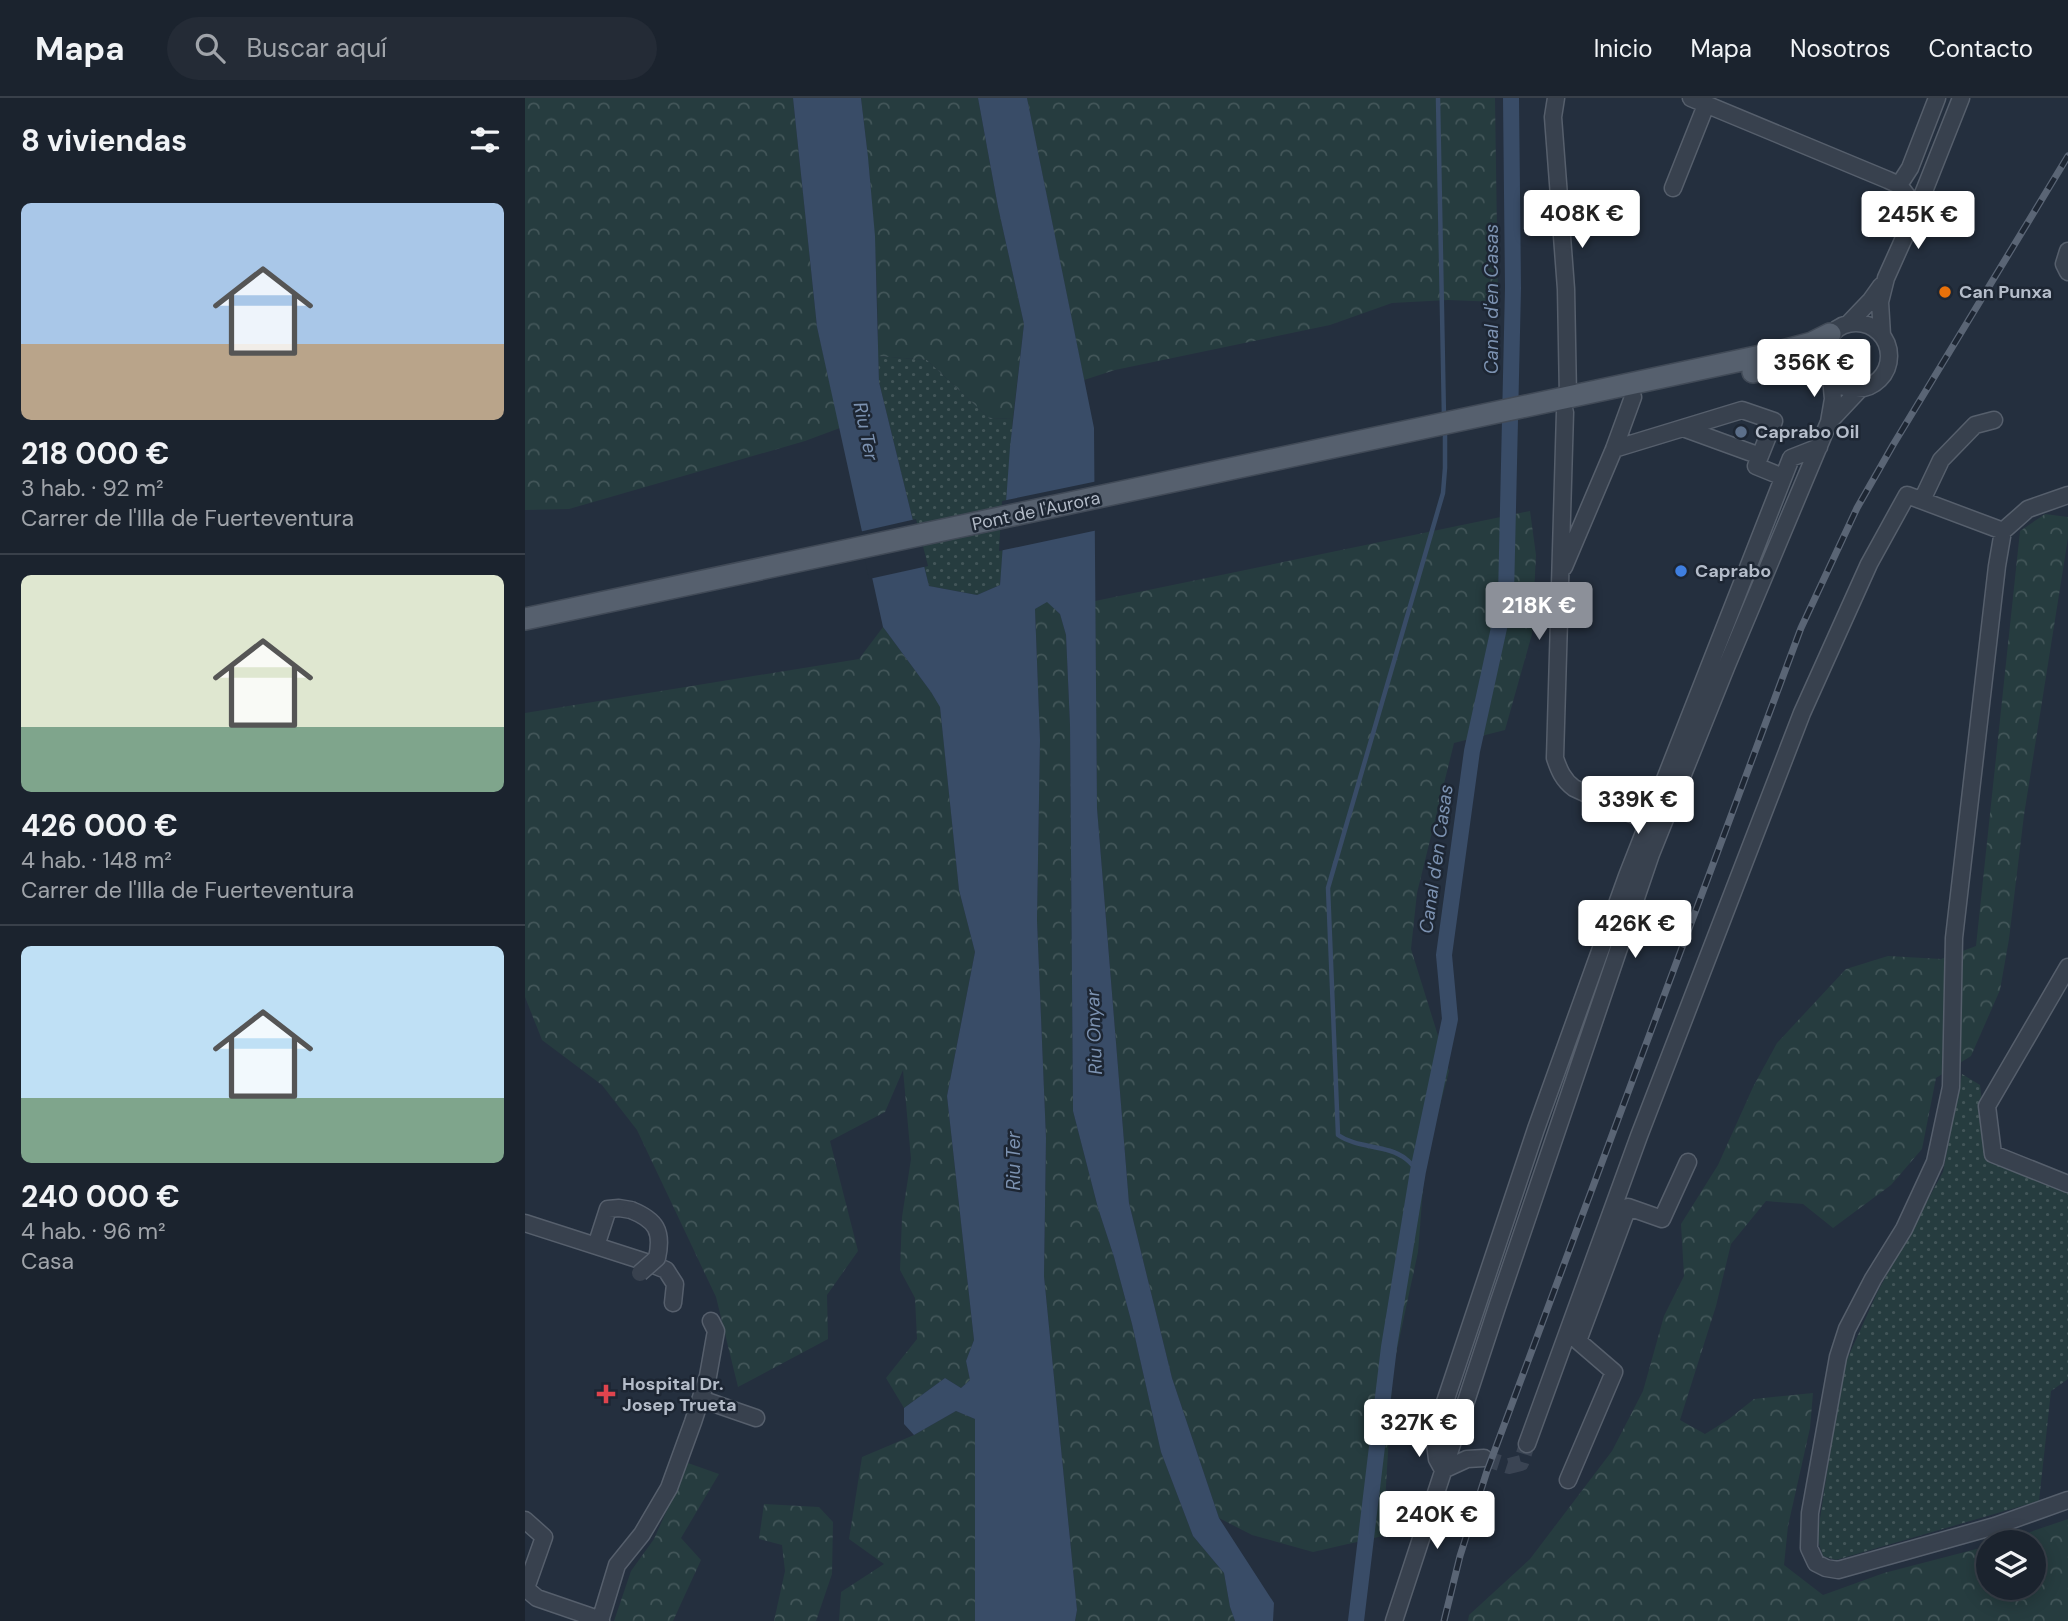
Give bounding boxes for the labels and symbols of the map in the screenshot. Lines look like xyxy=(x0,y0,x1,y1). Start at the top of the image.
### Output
pin: 408K € xyxy=(1525,190,1639,250)
pin: 245K € xyxy=(1861,192,1975,251)
water label: Canal d'en Casas xyxy=(1479,224,1504,374)
place label: Can Punxa xyxy=(1959,280,2052,304)
marker: Can Punxa xyxy=(1937,284,1953,300)
pin: 356K € xyxy=(1757,340,1871,399)
water label: Riu Ter xyxy=(848,399,885,463)
place label: Caprabo Oil xyxy=(1755,420,1859,444)
marker: Caprabo Oil xyxy=(1733,424,1749,440)
street label: Pont de l'Aurora xyxy=(970,486,1102,536)
place label: Caprabo xyxy=(1695,559,1771,583)
marker: Caprabo xyxy=(1673,563,1689,579)
pin: 218K € xyxy=(1482,582,1596,642)
pin: 339K € xyxy=(1581,776,1695,836)
water label: Canal d'en Casas xyxy=(1413,783,1459,935)
pin: 426K € xyxy=(1578,900,1692,960)
water label: Riu Onyar xyxy=(1080,988,1108,1075)
water label: Riu Ter xyxy=(1001,1130,1026,1191)
place label: Hospital Dr. Josep Trueta xyxy=(622,1372,737,1417)
marker: Hospital Dr. Josep Trueta xyxy=(596,1384,616,1404)
pin: 327K € xyxy=(1362,1400,1476,1459)
pin: 240K € xyxy=(1380,1492,1494,1551)

